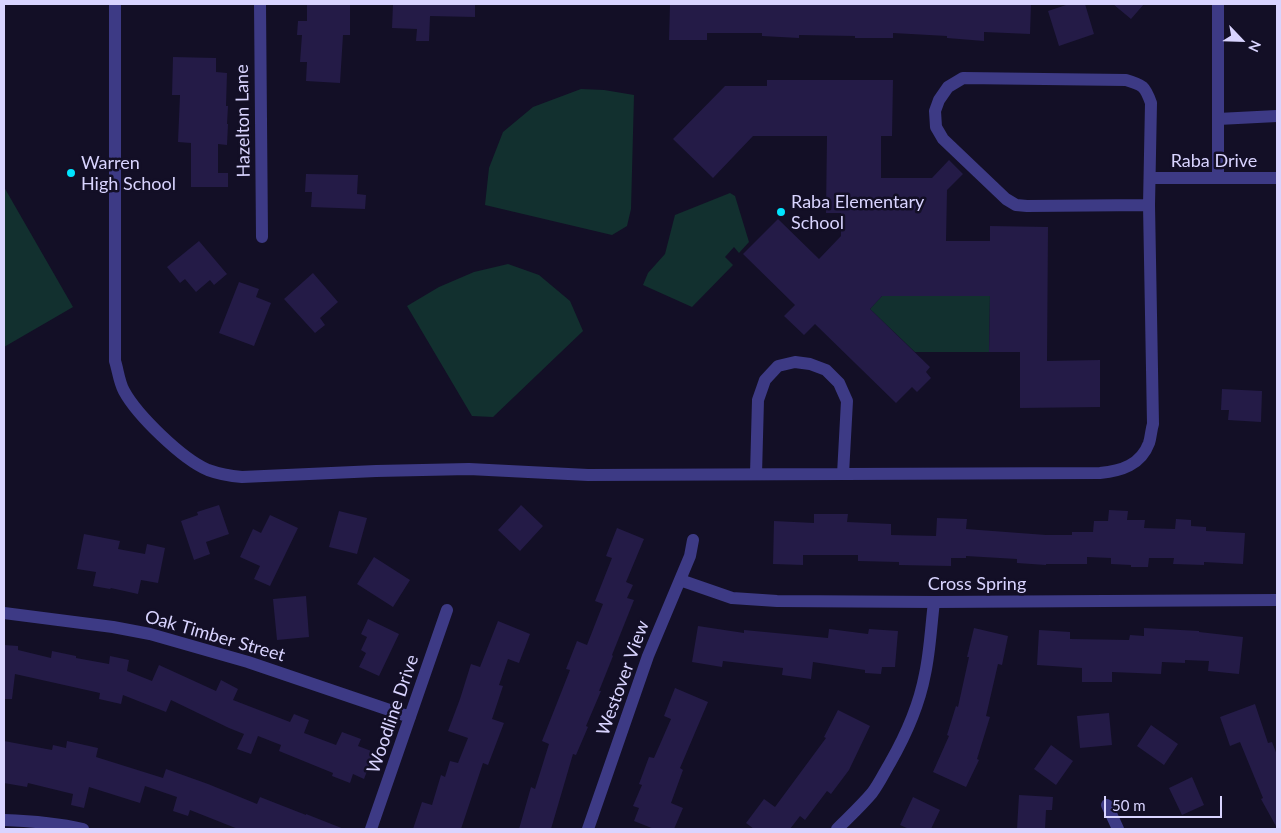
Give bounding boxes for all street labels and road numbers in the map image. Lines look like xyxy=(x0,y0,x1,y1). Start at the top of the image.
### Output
street label: Hazelton Lane xyxy=(231,64,255,178)
street label: Raba Drive xyxy=(1171,150,1257,172)
street label: Cross Spring xyxy=(928,573,1026,595)
street label: Oak Timber Street xyxy=(142,606,288,666)
street label: Westover View xyxy=(592,617,654,739)
street label: Woodline Drive xyxy=(363,652,423,776)

